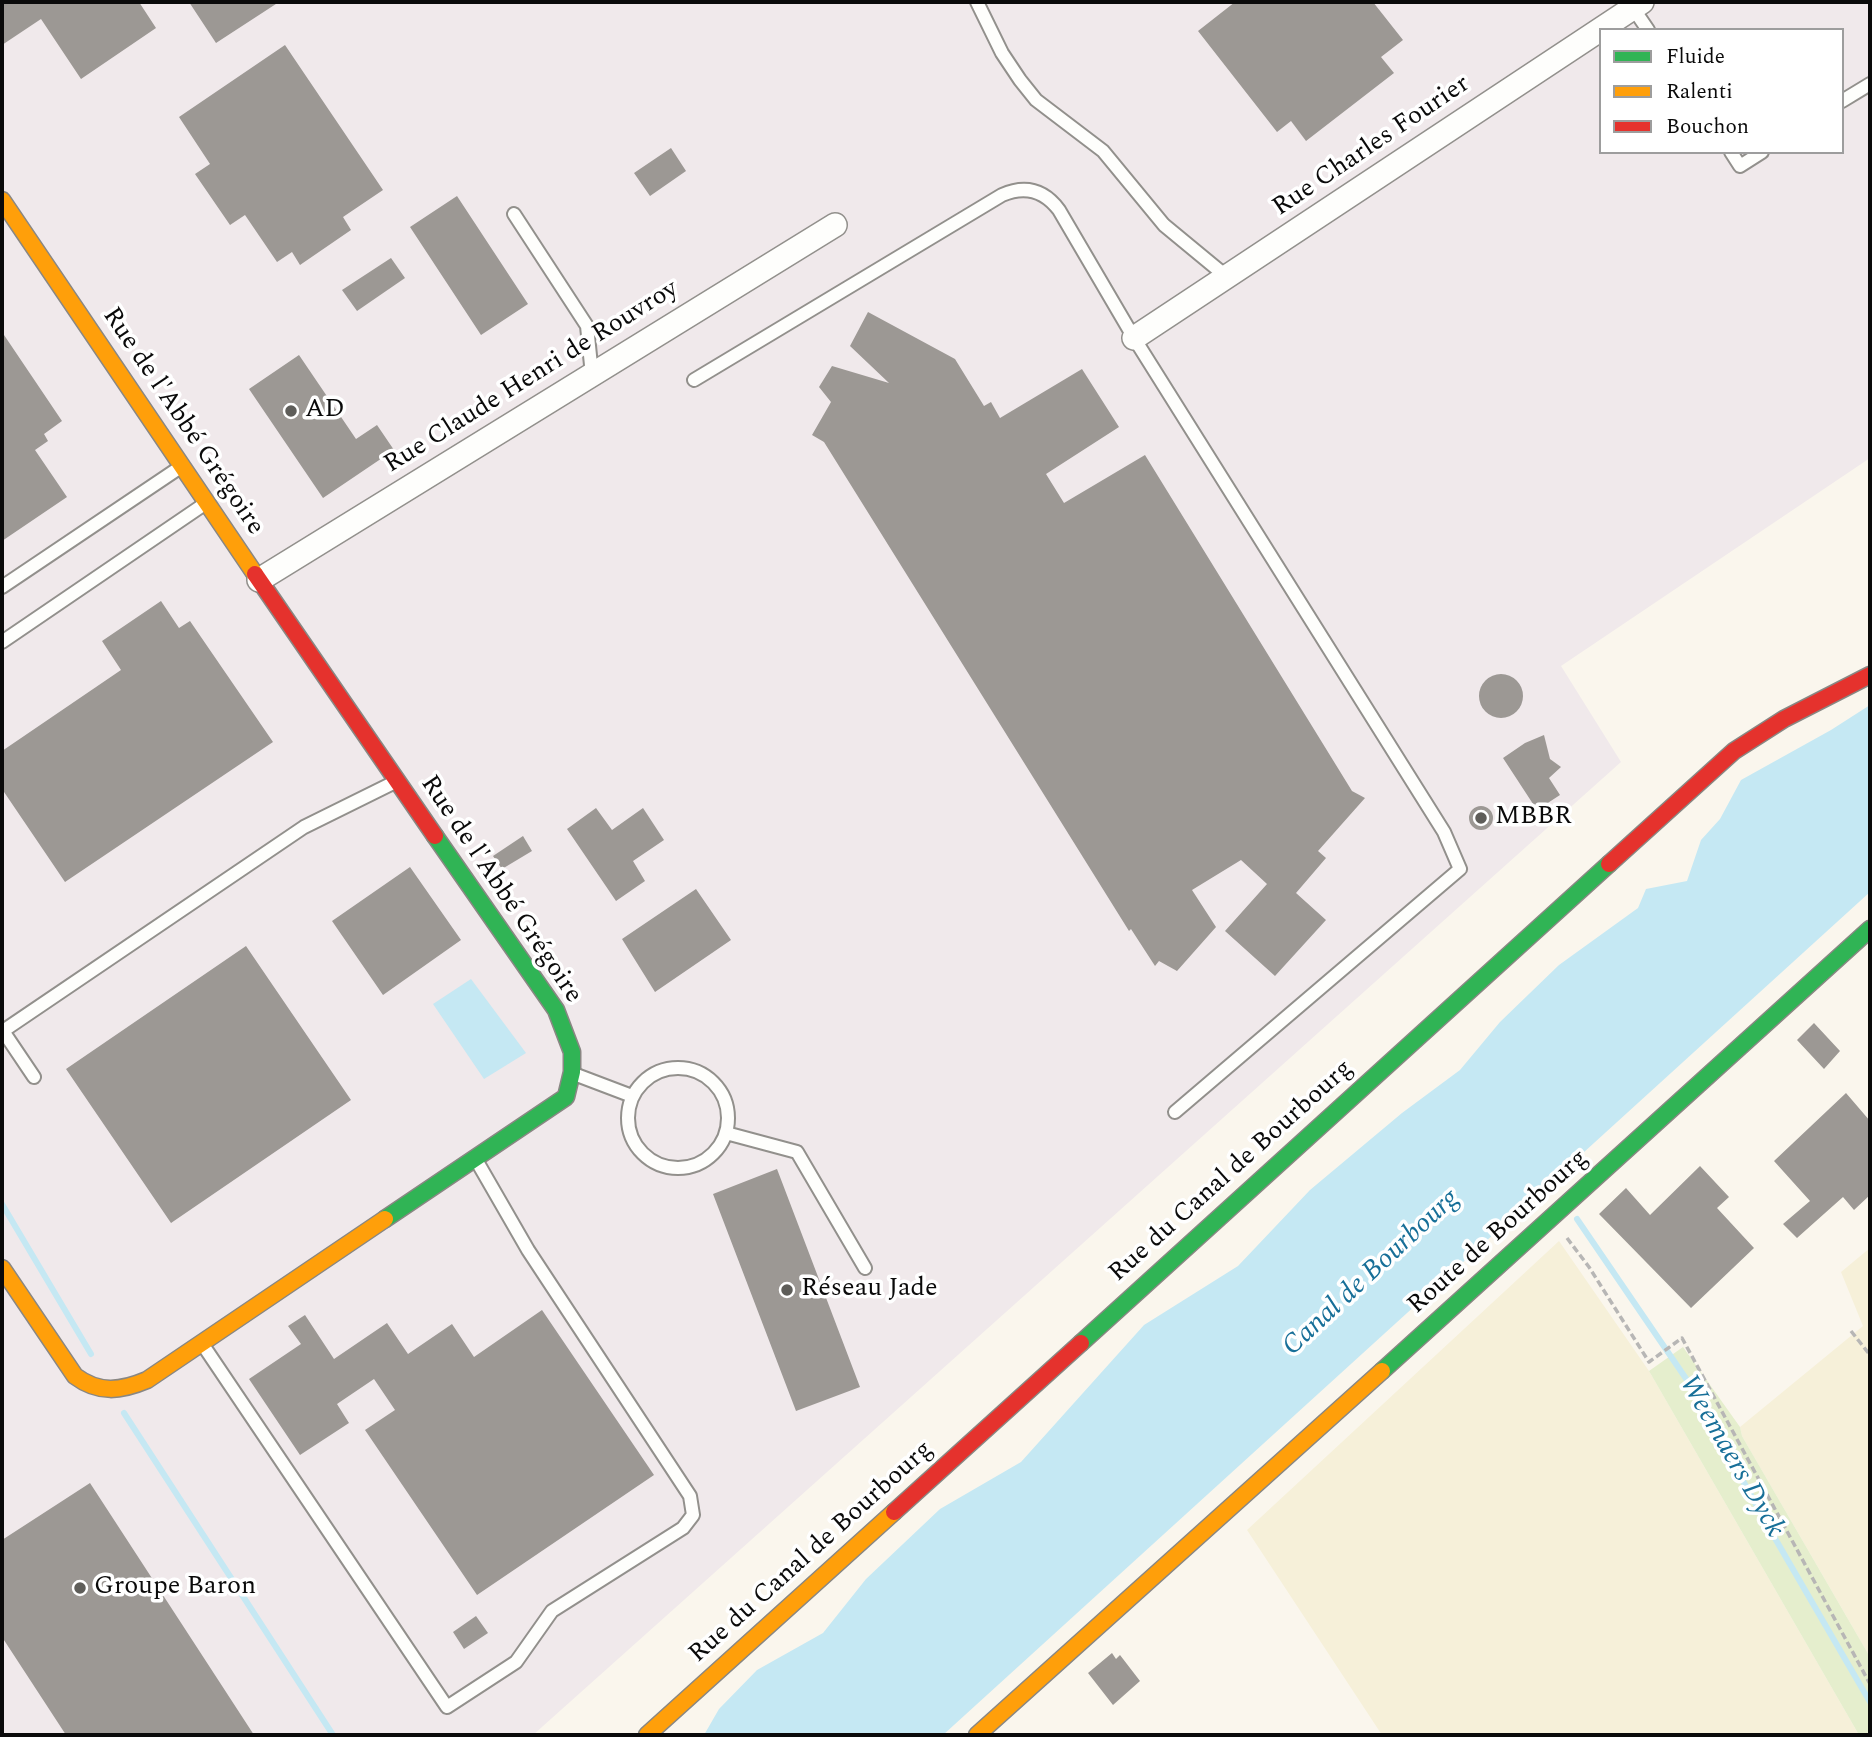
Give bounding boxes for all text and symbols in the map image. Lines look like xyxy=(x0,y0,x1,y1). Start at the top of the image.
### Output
legend xyxy=(1599,28,1844,154)
text: Fluide xyxy=(1666,41,1725,73)
street label: Rue Charles Fourier xyxy=(1268,70,1476,224)
text: Ralenti xyxy=(1666,76,1733,108)
text: Bouchon xyxy=(1666,111,1749,143)
street label: Rue Claude Henri de Rouvroy xyxy=(379,274,685,482)
street label: Rue de l'Abbé Grégoire xyxy=(94,302,270,542)
place label: AD xyxy=(305,395,345,427)
marker: AD xyxy=(283,403,299,419)
street label: Rue de l'Abbé Grégoire xyxy=(412,770,588,1010)
place label: MBBR xyxy=(1495,802,1571,834)
marker: MBBR xyxy=(1473,810,1489,826)
street label: Rue du Canal de Bourbourg xyxy=(1104,1054,1360,1290)
street label: Route de Bourbourg xyxy=(1402,1144,1596,1322)
water label: Canal de Bourbourg xyxy=(1277,1184,1467,1364)
place label: Réseau Jade xyxy=(801,1274,938,1306)
marker: Réseau Jade xyxy=(779,1282,795,1298)
water label: Weemaers Dyck xyxy=(1670,1370,1790,1544)
street label: Rue du Canal de Bourbourg xyxy=(684,1435,940,1671)
place label: Groupe Baron xyxy=(94,1572,256,1604)
marker: Groupe Baron xyxy=(72,1580,88,1596)

